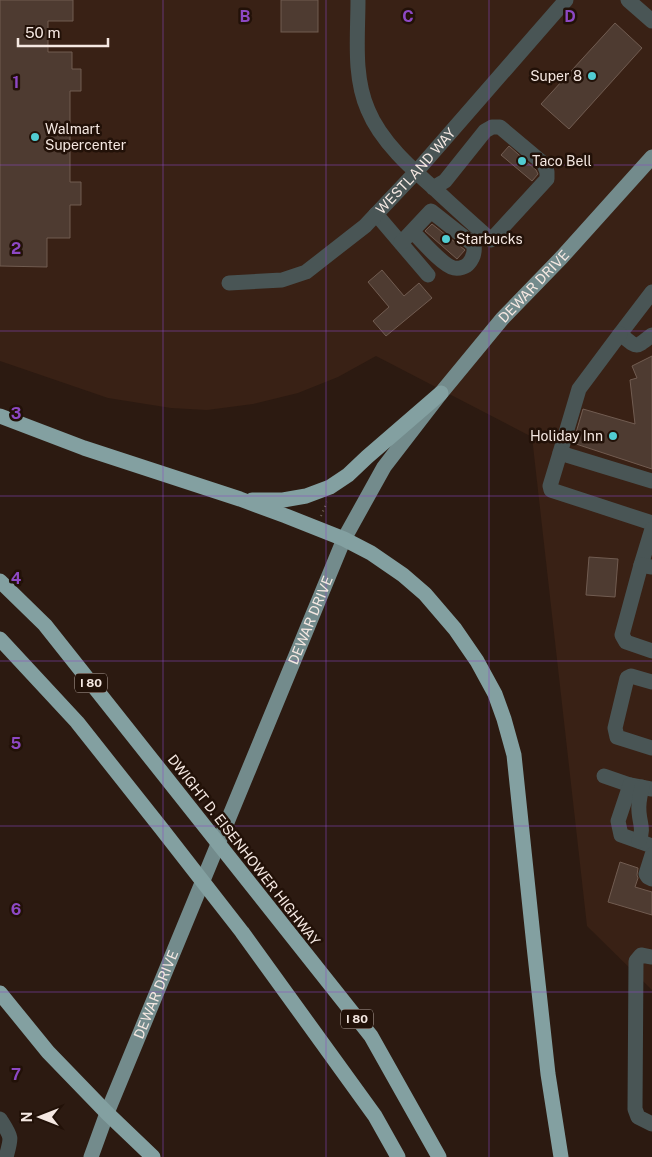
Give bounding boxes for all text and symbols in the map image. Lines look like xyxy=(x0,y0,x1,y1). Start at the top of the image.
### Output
text: B xyxy=(240,7,251,26)
text: C xyxy=(402,7,414,26)
text: D xyxy=(564,7,576,26)
scale bar xyxy=(18,15,108,47)
text: 50 m xyxy=(25,24,60,41)
place label: Super 8 xyxy=(530,68,582,84)
marker: Super 8 xyxy=(586,70,598,82)
text: 1 xyxy=(13,73,19,92)
place label: Walmart Supercenter xyxy=(45,121,126,153)
street label: WESTLAND WAY xyxy=(373,124,459,217)
marker: Walmart Supercenter xyxy=(29,131,41,143)
place label: Taco Bell xyxy=(532,153,592,169)
marker: Taco Bell xyxy=(516,155,528,167)
place label: Starbucks xyxy=(456,231,522,247)
marker: Starbucks xyxy=(440,233,452,245)
text: 2 xyxy=(11,239,21,258)
street label: DEWAR DRIVE xyxy=(495,247,572,326)
text: 3 xyxy=(11,404,21,423)
place label: Holiday Inn xyxy=(530,428,603,444)
marker: Holiday Inn xyxy=(607,430,619,442)
text: 4 xyxy=(11,569,22,588)
street label: DEWAR DRIVE xyxy=(285,574,336,667)
road number: I 80 xyxy=(75,674,107,692)
text: 5 xyxy=(11,734,22,753)
street label: DWIGHT D. EISENHOWER HIGHWAY xyxy=(165,752,324,949)
text: 6 xyxy=(11,900,21,919)
street label: DEWAR DRIVE xyxy=(131,948,181,1041)
road number: I 80 xyxy=(341,1010,373,1028)
text: 7 xyxy=(11,1065,21,1084)
north arrow xyxy=(15,1092,65,1142)
text: N xyxy=(19,1112,35,1122)

